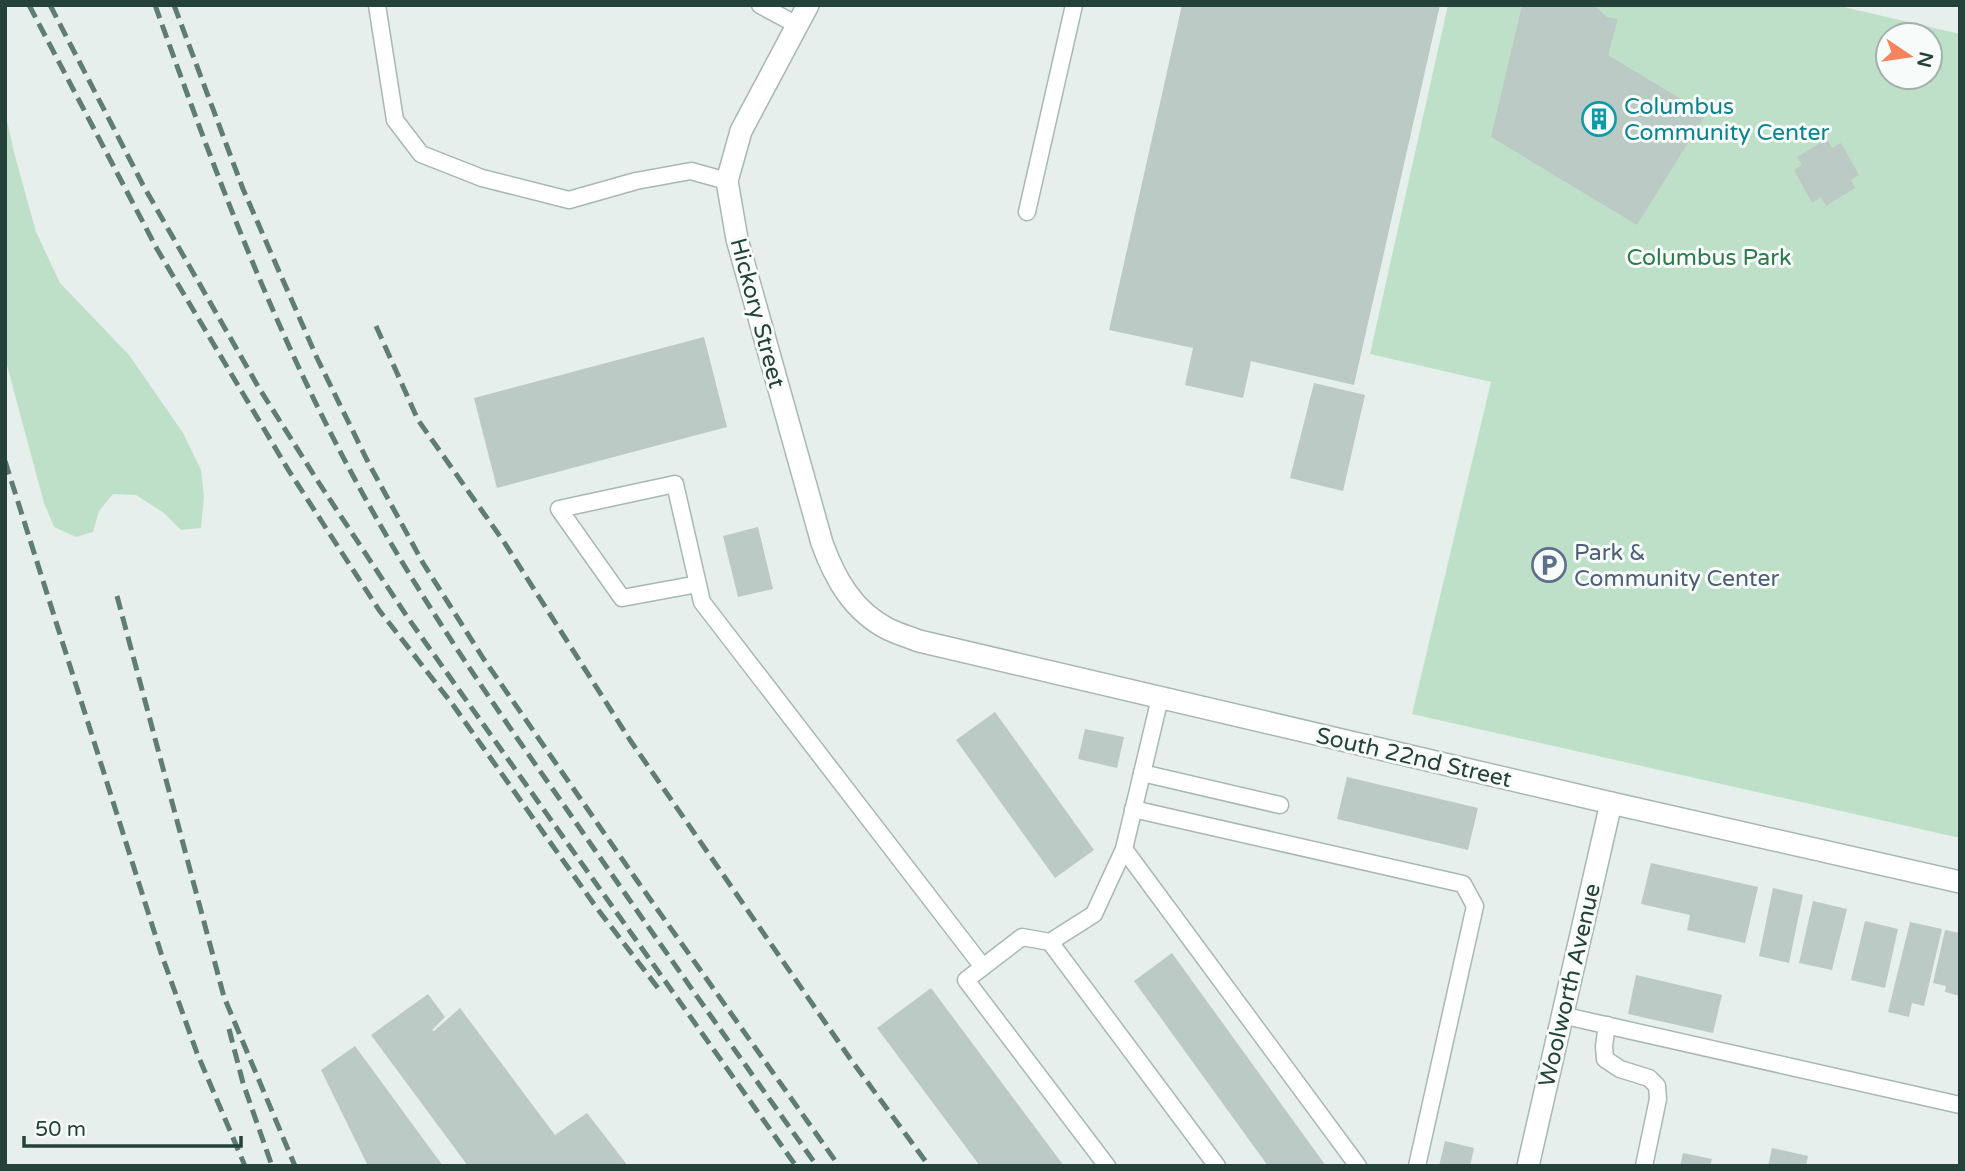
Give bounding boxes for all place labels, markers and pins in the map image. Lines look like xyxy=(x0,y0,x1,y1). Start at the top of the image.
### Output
place label: Columbus Community Center xyxy=(1624,93,1829,147)
building icon: Columbus Community Center xyxy=(1580,100,1618,138)
place label: Park & Community Center xyxy=(1574,539,1779,593)
parking icon: Park & Community Center xyxy=(1530,546,1568,584)

